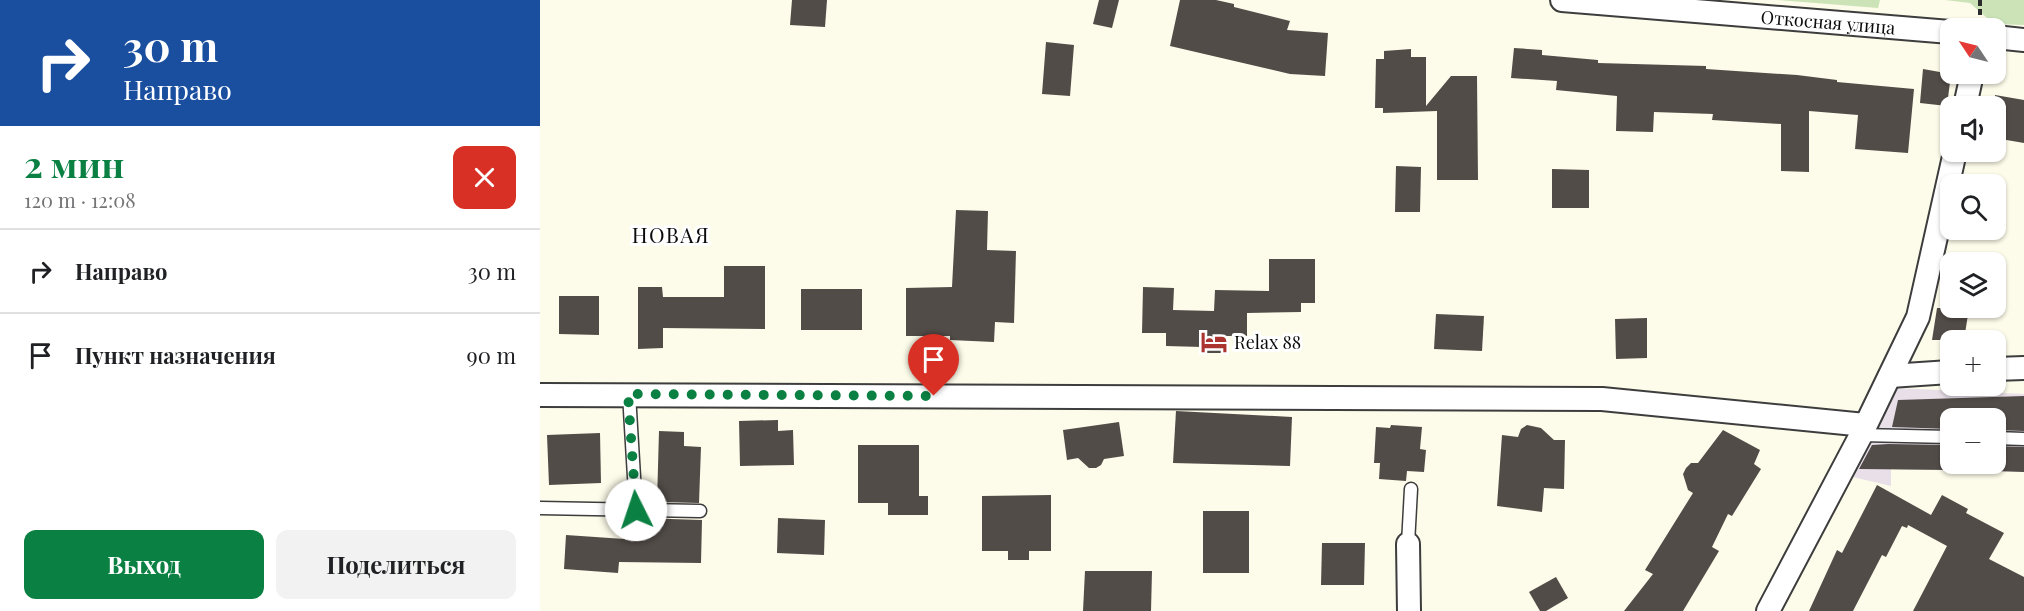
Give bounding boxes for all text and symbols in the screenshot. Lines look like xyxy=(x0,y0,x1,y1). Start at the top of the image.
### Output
street label: Откосная улица xyxy=(1760,4,1896,39)
text: 30 m xyxy=(123,17,218,73)
north arrow xyxy=(1940,18,2006,84)
map controls xyxy=(1940,18,2006,474)
icon: right xyxy=(24,24,102,102)
text: Направо xyxy=(123,71,232,107)
button: sound xyxy=(1940,96,2006,162)
text: 2 мин xyxy=(24,139,124,187)
button: close xyxy=(453,146,516,209)
button: search xyxy=(1940,174,2006,240)
text: 120 m · 12:08 xyxy=(24,186,136,213)
district label: НОВАЯ xyxy=(632,220,710,248)
button: layers xyxy=(1940,252,2006,318)
icon: right xyxy=(24,255,57,288)
text: Направо xyxy=(75,256,168,286)
text: 30 m xyxy=(468,256,516,286)
hotel icon: Relax 88 xyxy=(1199,327,1229,357)
place label: Relax 88 xyxy=(1234,330,1301,354)
button: + xyxy=(1940,330,2006,396)
pin xyxy=(908,334,959,396)
icon: arrive xyxy=(24,339,57,372)
text: Пункт назначения xyxy=(75,340,276,370)
text: 90 m xyxy=(467,340,516,370)
icon: arrive xyxy=(917,343,950,376)
button: − xyxy=(1940,408,2006,474)
position arrow xyxy=(604,478,668,542)
button: Выход xyxy=(24,530,264,599)
button: Поделиться xyxy=(276,530,516,599)

